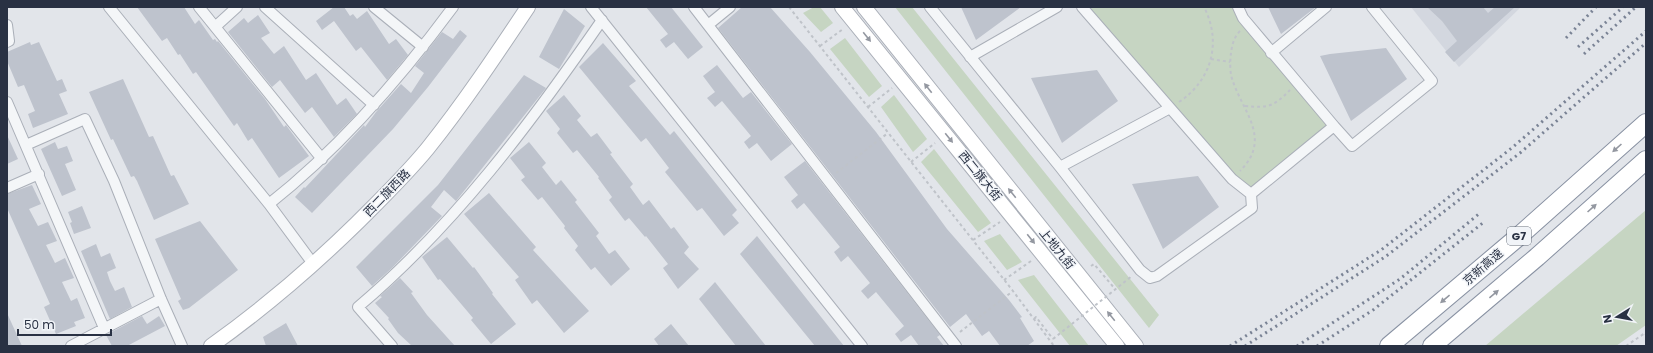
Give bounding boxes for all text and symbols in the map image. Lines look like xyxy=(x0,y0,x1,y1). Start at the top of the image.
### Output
one-way arrow xyxy=(863,32,871,43)
one-way arrow xyxy=(924,82,933,93)
one-way arrow xyxy=(944,133,953,144)
one-way arrow xyxy=(1612,144,1622,153)
street label: 西二旗大街 xyxy=(955,147,1006,204)
street label: 西二旗西路 xyxy=(360,165,414,220)
one-way arrow xyxy=(1008,187,1016,198)
one-way arrow xyxy=(1586,204,1597,213)
street label: 上地九街 xyxy=(1036,225,1079,273)
road number: G7 xyxy=(1507,227,1531,245)
one-way arrow xyxy=(1026,234,1035,245)
street label: 京新高速 xyxy=(1459,244,1506,289)
one-way arrow xyxy=(1488,289,1499,298)
one-way arrow xyxy=(1440,294,1451,303)
north arrow xyxy=(1597,297,1637,337)
one-way arrow xyxy=(1107,310,1115,321)
scale bar xyxy=(18,311,111,337)
text: N xyxy=(1599,313,1616,324)
text: 50 m xyxy=(24,316,55,333)

